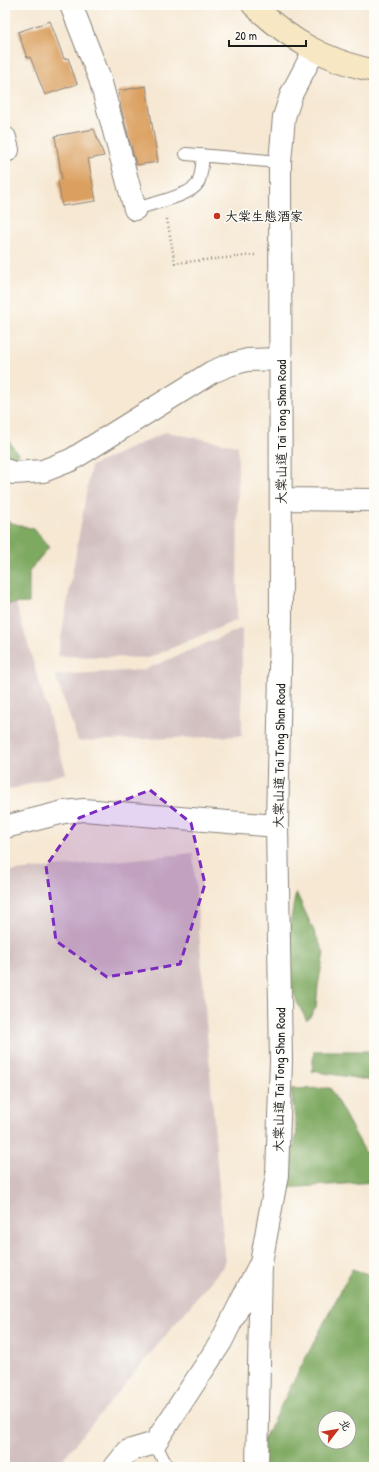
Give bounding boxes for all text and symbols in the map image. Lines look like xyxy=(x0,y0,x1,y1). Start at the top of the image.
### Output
scale bar xyxy=(229,22,306,48)
text: 20 m xyxy=(235,27,257,44)
place label: 大棠生態酒家 xyxy=(225,207,303,225)
marker: 大棠生態酒家 xyxy=(212,211,222,221)
street label: 大棠山道 Tai Tong Shan Road xyxy=(272,360,290,504)
street label: 大棠山道 Tai Tong Shan Road xyxy=(269,683,289,829)
street label: 大棠山道 Tai Tong Shan Road xyxy=(269,1007,289,1153)
north arrow xyxy=(317,1410,357,1450)
text: 北 xyxy=(337,1417,354,1433)

